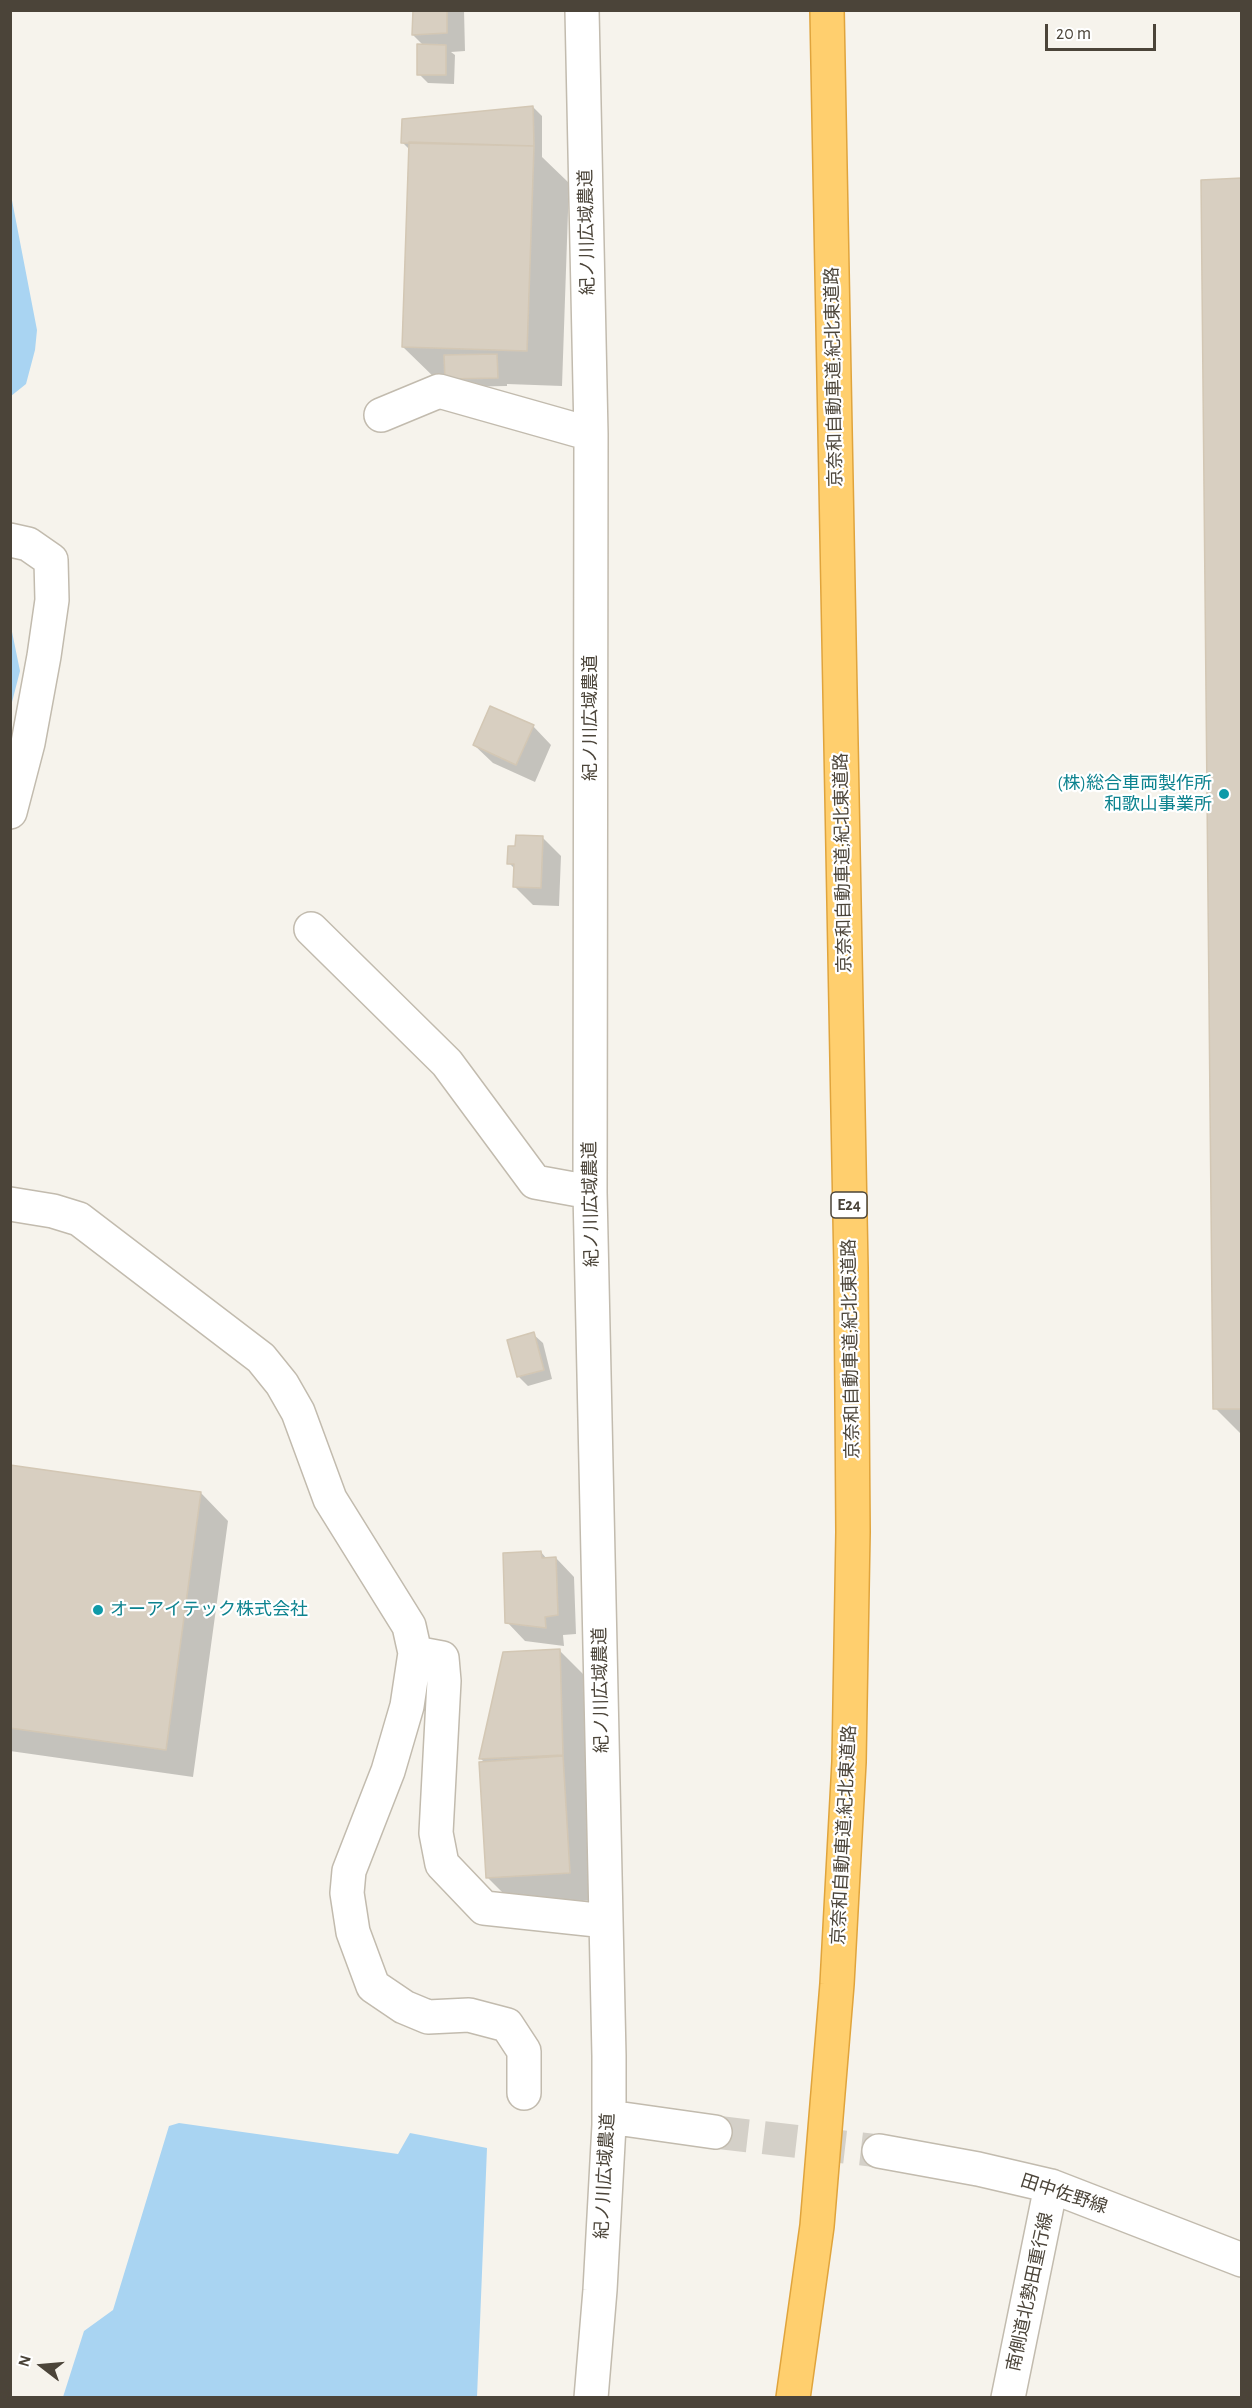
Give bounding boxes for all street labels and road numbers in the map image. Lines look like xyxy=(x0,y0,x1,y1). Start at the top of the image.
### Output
street label: 紀ノ川広域農道 xyxy=(575,169,599,295)
street label: 京奈和自動車道;紀北東道路 xyxy=(821,267,847,487)
street label: 紀ノ川広域農道 xyxy=(580,655,602,781)
street label: 京奈和自動車道;紀北東道路 xyxy=(830,753,856,973)
street label: 紀ノ川広域農道 xyxy=(579,1141,603,1267)
road number: E24 xyxy=(831,1192,867,1218)
street label: 京奈和自動車道;紀北東道路 xyxy=(838,1239,864,1459)
street label: 紀ノ川広域農道 xyxy=(589,1627,613,1753)
street label: 京奈和自動車道;紀北東道路 xyxy=(827,1725,861,1945)
street label: 紀ノ川広域農道 xyxy=(591,2113,619,2239)
street label: 田中佐野線 xyxy=(1018,2170,1110,2218)
street label: 南側道北勢田重行線 xyxy=(1003,2211,1057,2373)

